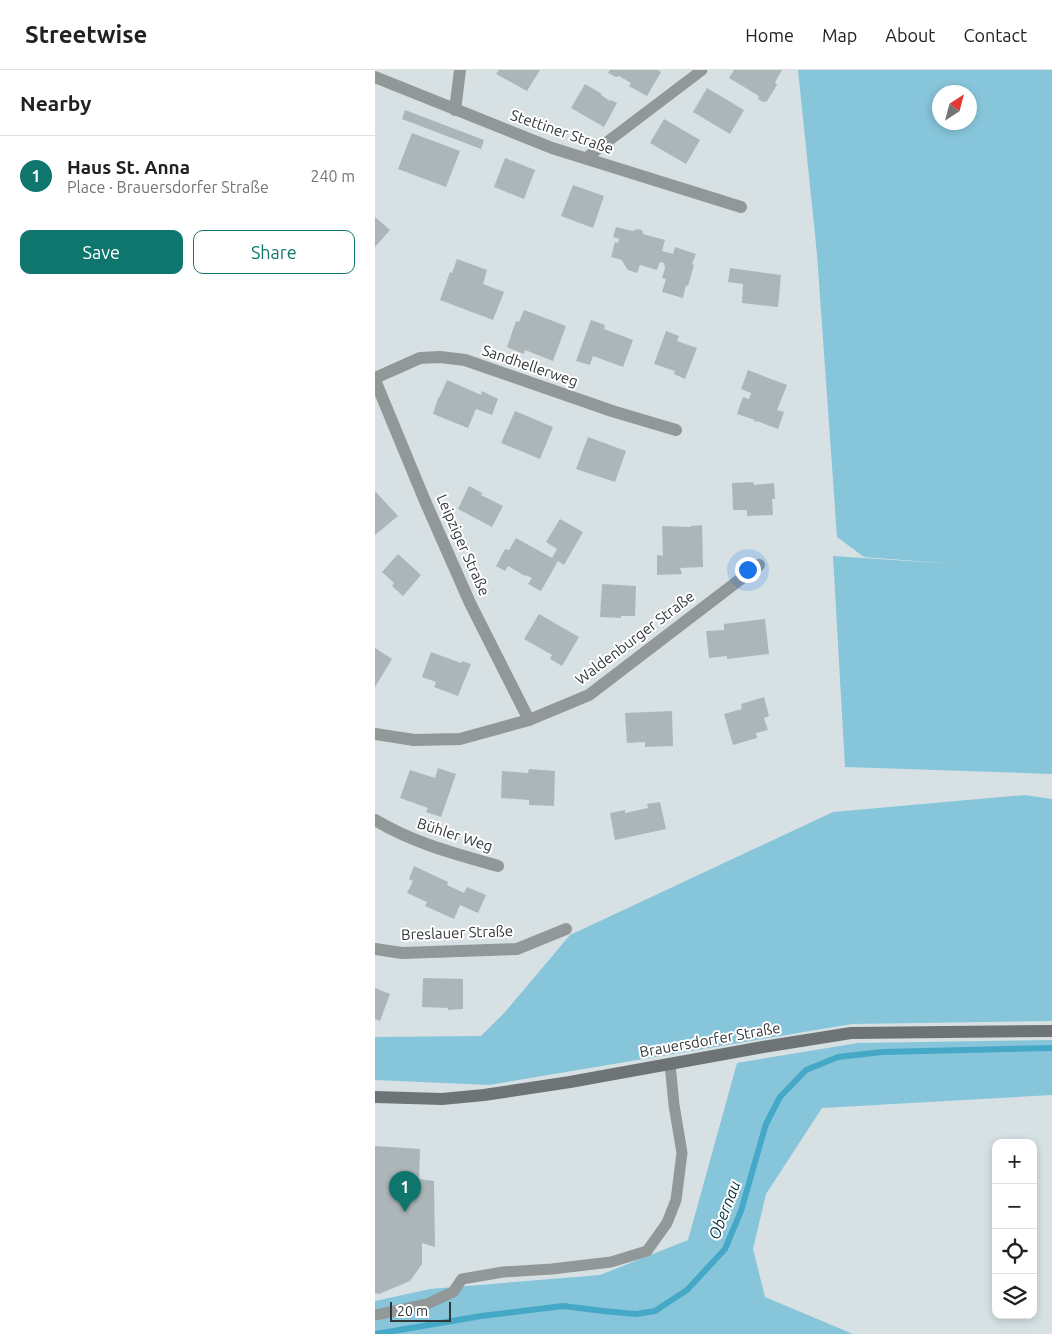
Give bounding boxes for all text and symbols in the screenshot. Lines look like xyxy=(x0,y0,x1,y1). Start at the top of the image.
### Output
text: Streetwise xyxy=(25,21,147,48)
text: Home xyxy=(745,25,794,45)
text: Map xyxy=(822,25,857,45)
text: About xyxy=(885,25,935,45)
text: Contact xyxy=(963,25,1027,45)
north arrow xyxy=(932,85,977,130)
text: Nearby xyxy=(20,91,91,115)
street label: Stettiner Straße xyxy=(508,106,616,157)
text: Haus St. Anna xyxy=(67,156,190,178)
text: 1 xyxy=(31,167,41,185)
text: 240 m xyxy=(310,167,355,185)
text: Place · Brauersdorfer Straße xyxy=(67,178,269,196)
button: Save xyxy=(20,230,183,274)
button: Share xyxy=(193,230,355,274)
street label: Sandhellerweg xyxy=(480,341,580,390)
street label: Leipziger Straße xyxy=(433,491,493,598)
your location xyxy=(735,557,761,583)
street label: Waldenburger Straße xyxy=(572,587,697,688)
street label: Bühler Weg xyxy=(415,814,495,855)
street label: Breslauer Straße xyxy=(401,922,513,943)
street label: Brauersdorfer Straße xyxy=(638,1019,782,1060)
map controls xyxy=(992,1139,1037,1319)
button: + xyxy=(992,1139,1037,1184)
pin: 1 xyxy=(389,1171,421,1212)
water label: Obernau xyxy=(705,1178,744,1242)
button: − xyxy=(992,1184,1037,1229)
button: locate xyxy=(992,1229,1037,1274)
button: layers xyxy=(992,1274,1037,1319)
scale bar xyxy=(390,1299,451,1322)
text: 20 m xyxy=(397,1303,428,1319)

